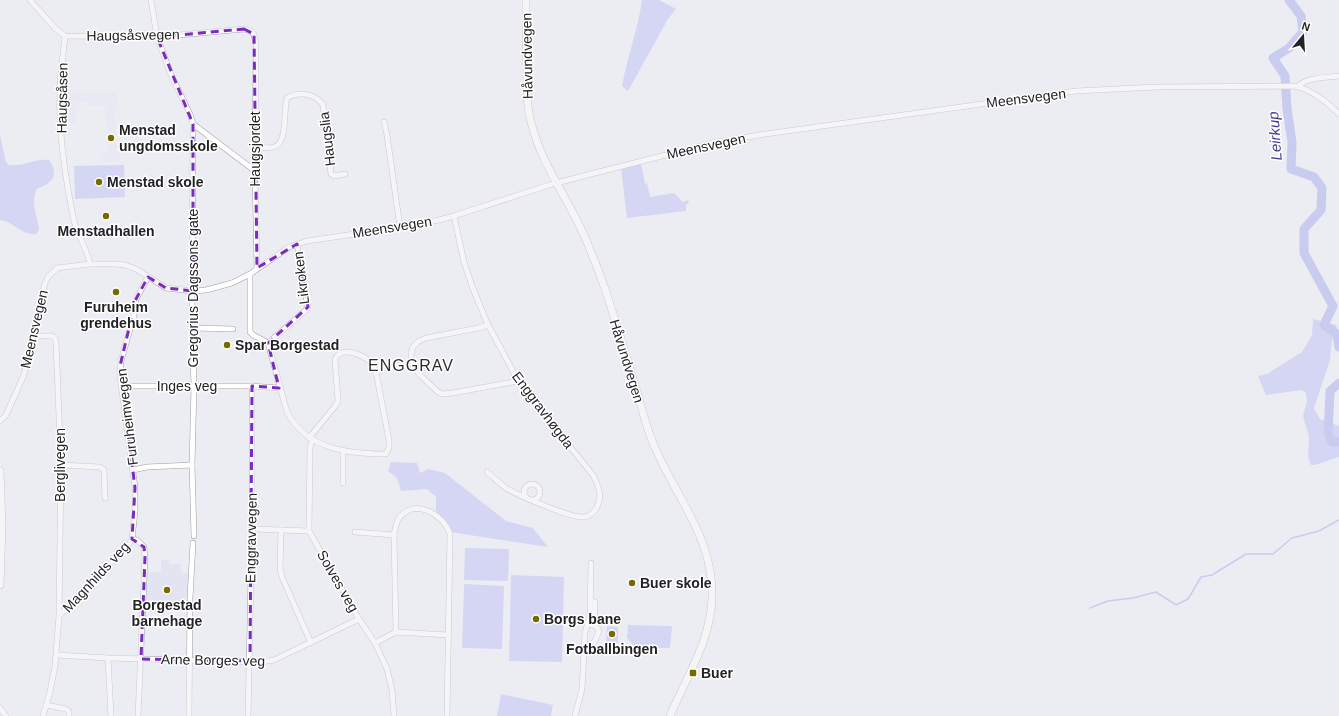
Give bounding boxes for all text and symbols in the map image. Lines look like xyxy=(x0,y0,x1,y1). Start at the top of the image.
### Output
street label: Håvundvegen xyxy=(518,13,536,99)
north arrow xyxy=(1283,16,1323,56)
text: N xyxy=(1300,20,1312,33)
street label: Haugsåsvegen xyxy=(86,26,180,44)
street label: Haugsåsen xyxy=(53,62,71,134)
street label: Meensvegen xyxy=(985,85,1067,111)
street label: Haugsjordet xyxy=(247,111,263,187)
street label: Haugslia xyxy=(316,111,338,167)
water label: Leirkup xyxy=(1264,111,1285,161)
place label: Menstad ungdomsskole xyxy=(119,122,218,154)
street label: Meensvegen xyxy=(665,130,747,162)
marker: Menstad ungdomsskole xyxy=(106,133,116,143)
place label: Menstad skole xyxy=(107,174,204,190)
marker: Menstad skole xyxy=(94,177,104,187)
street label: Gregorius Dagssons gate xyxy=(185,208,201,367)
marker: Menstadhallen xyxy=(101,211,111,221)
street label: Meensvegen xyxy=(351,213,433,241)
place label: Menstadhallen xyxy=(57,223,155,239)
street label: Likroken xyxy=(290,251,312,305)
marker: Furuheim grendehus xyxy=(111,287,121,297)
street label: Meensvegen xyxy=(17,288,51,370)
place label: Furuheim grendehus xyxy=(80,299,152,331)
street label: Håvundvegen xyxy=(607,317,647,405)
place label: Spar Borgestad xyxy=(235,337,339,353)
marker: Spar Borgestad xyxy=(222,340,232,350)
district label: ENGGRAV xyxy=(368,357,454,374)
street label: Furuheimvegen xyxy=(113,368,141,466)
street label: Enggravhøgda xyxy=(509,369,577,452)
street label: Inges veg xyxy=(157,378,217,394)
street label: Berglivegen xyxy=(52,428,68,502)
street label: Enggravvegen xyxy=(242,493,260,583)
street label: Magnhilds veg xyxy=(59,539,133,615)
street label: Solves veg xyxy=(314,547,362,615)
place label: Buer skole xyxy=(640,575,712,591)
marker: Buer skole xyxy=(627,578,637,588)
marker: Borgestad barnehage xyxy=(162,585,172,595)
place label: Borgestad barnehage xyxy=(132,597,203,629)
place label: Borgs bane xyxy=(544,611,621,627)
marker: Borgs bane xyxy=(531,614,541,624)
marker: Fotballbingen xyxy=(607,629,617,639)
place label: Fotballbingen xyxy=(566,641,658,657)
street label: Arne Borges veg xyxy=(161,651,265,669)
place label: Buer xyxy=(701,665,733,681)
marker: Buer xyxy=(688,668,698,678)

